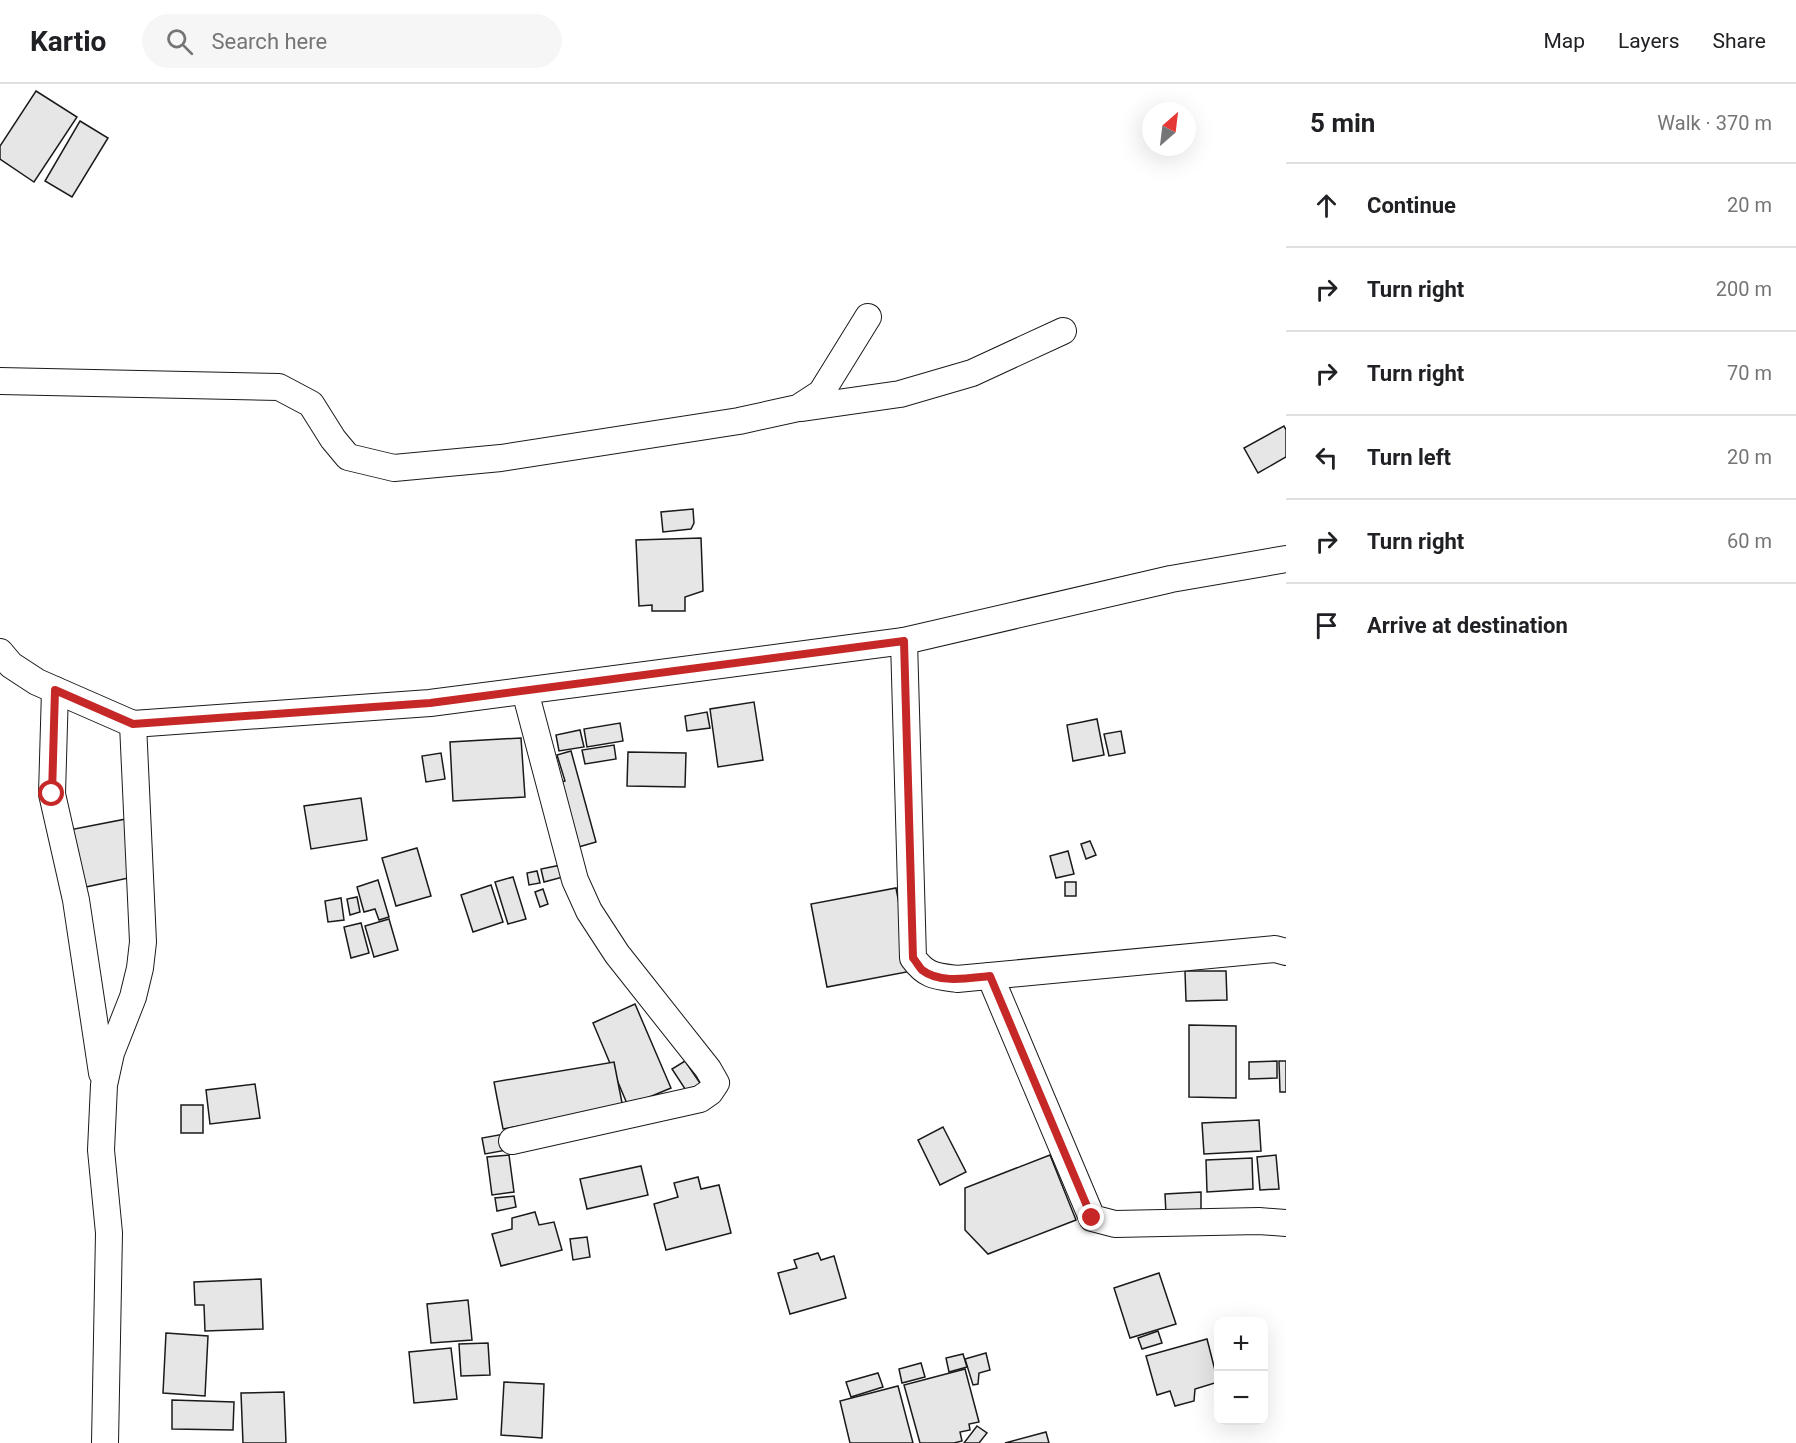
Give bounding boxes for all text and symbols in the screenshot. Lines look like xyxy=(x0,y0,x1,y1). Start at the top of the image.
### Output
search box xyxy=(142,14,562,68)
text: Kartio xyxy=(30,25,106,58)
icon: search xyxy=(163,25,196,58)
text: Search here xyxy=(211,29,327,54)
text: Map xyxy=(1543,29,1585,53)
text: Layers xyxy=(1618,29,1679,53)
text: Share xyxy=(1712,29,1766,53)
north arrow xyxy=(1142,102,1196,156)
text: 5 min xyxy=(1310,108,1375,138)
text: Walk · 370 m xyxy=(1657,111,1772,135)
icon: ahead xyxy=(1310,189,1343,222)
text: Continue xyxy=(1367,193,1456,218)
text: 20 m xyxy=(1727,193,1772,217)
icon: right xyxy=(1310,273,1343,306)
text: Turn right xyxy=(1367,277,1464,302)
text: 200 m xyxy=(1716,277,1772,301)
icon: right xyxy=(1310,357,1343,390)
text: Turn right xyxy=(1367,361,1464,386)
text: 70 m xyxy=(1727,361,1772,385)
icon: left xyxy=(1310,441,1343,474)
text: Turn left xyxy=(1367,445,1451,470)
text: 20 m xyxy=(1727,445,1772,469)
icon: right xyxy=(1310,525,1343,558)
text: Turn right xyxy=(1367,529,1464,554)
text: 60 m xyxy=(1727,529,1772,553)
icon: arrive xyxy=(1310,609,1343,642)
text: Arrive at destination xyxy=(1367,613,1568,638)
route start xyxy=(38,780,64,806)
route end xyxy=(1078,1204,1104,1230)
map controls xyxy=(1214,1317,1268,1425)
button: + xyxy=(1214,1317,1268,1371)
button: − xyxy=(1214,1371,1268,1425)

